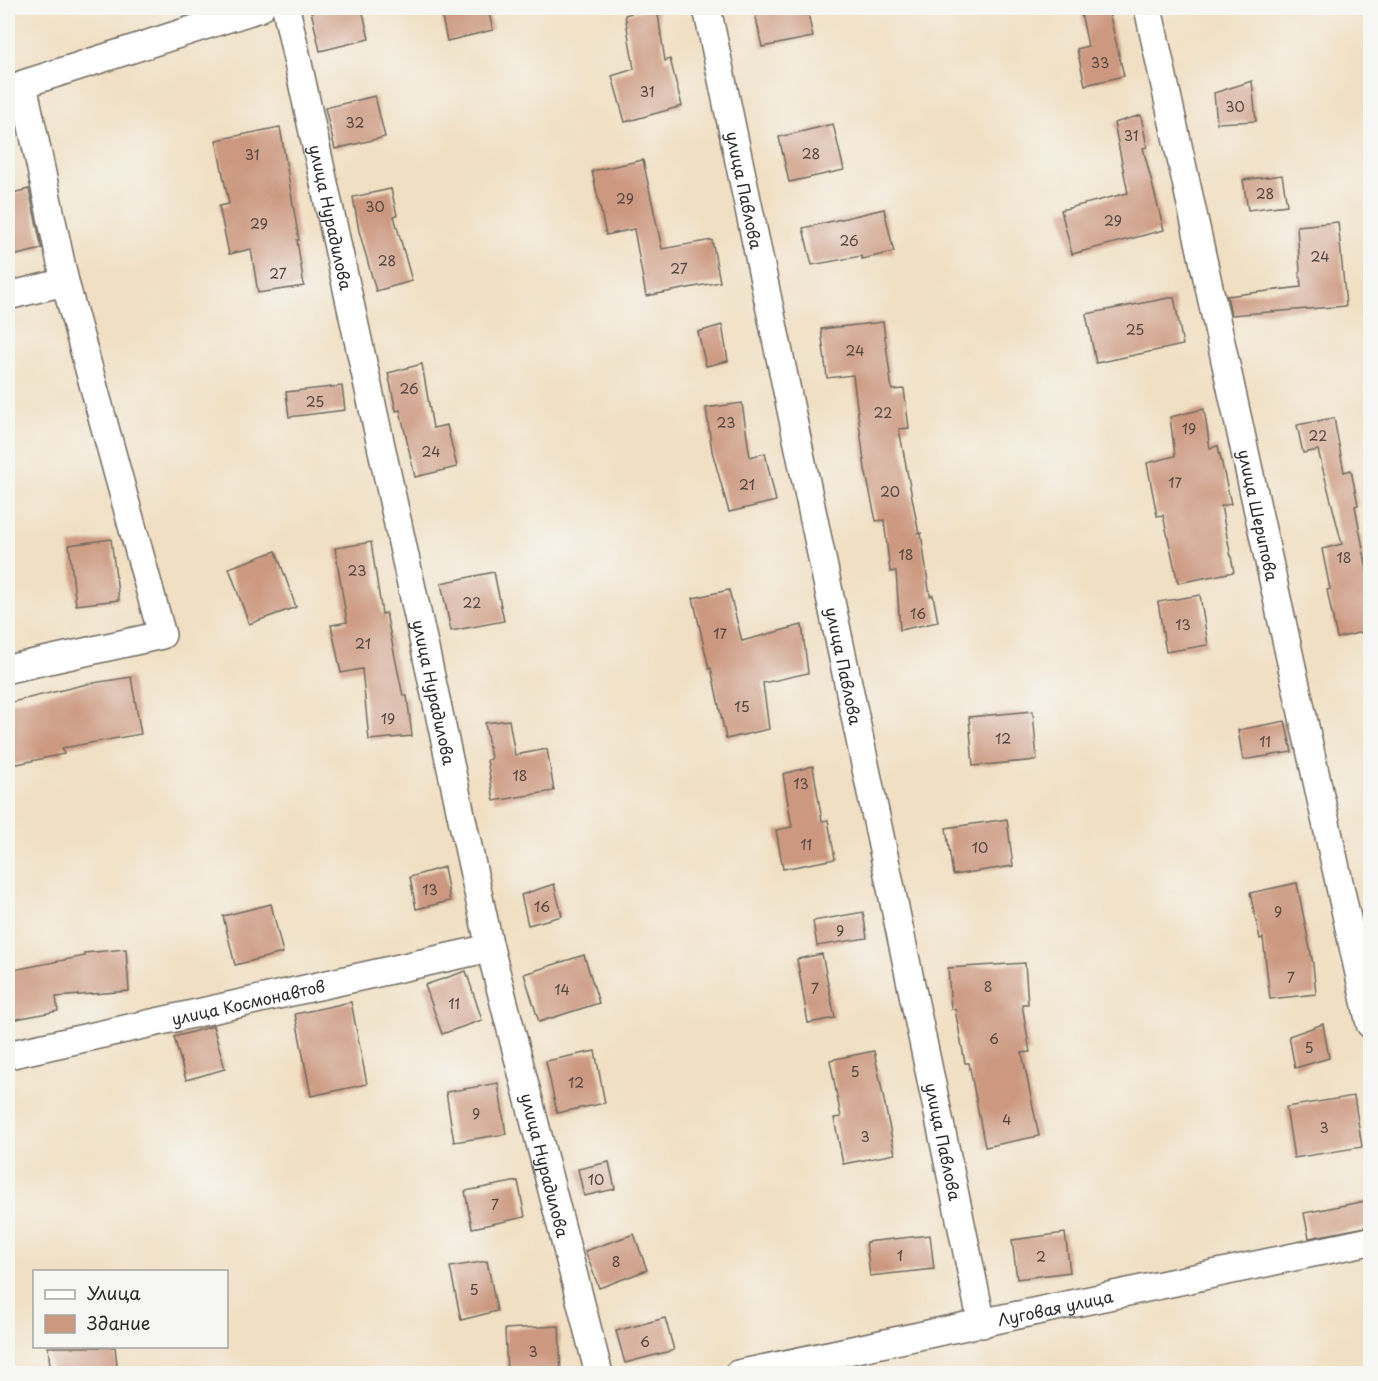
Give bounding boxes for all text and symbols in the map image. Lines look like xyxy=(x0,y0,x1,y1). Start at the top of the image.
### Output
house number: 33 xyxy=(1091,52,1109,73)
house number: 31 xyxy=(640,81,654,102)
house number: 30 xyxy=(1225,96,1245,117)
house number: 32 xyxy=(346,112,364,133)
house number: 31 xyxy=(1124,125,1138,146)
street label: улица Павлова xyxy=(721,129,769,251)
street label: улица Нурадилова xyxy=(304,142,359,292)
house number: 28 xyxy=(802,143,820,164)
house number: 31 xyxy=(245,144,259,165)
house number: 28 xyxy=(1256,183,1274,204)
house number: 29 xyxy=(616,188,634,209)
house number: 30 xyxy=(365,196,385,217)
house number: 29 xyxy=(1104,210,1122,231)
house number: 29 xyxy=(250,213,268,234)
house number: 26 xyxy=(839,230,859,251)
house number: 24 xyxy=(1311,246,1329,267)
house number: 28 xyxy=(378,250,396,271)
house number: 27 xyxy=(670,258,688,279)
house number: 27 xyxy=(269,263,287,284)
house number: 25 xyxy=(1126,319,1144,340)
house number: 24 xyxy=(846,340,864,361)
house number: 26 xyxy=(399,378,419,399)
house number: 25 xyxy=(306,391,324,412)
house number: 22 xyxy=(874,402,892,423)
house number: 23 xyxy=(717,412,735,433)
house number: 19 xyxy=(1182,418,1196,439)
house number: 22 xyxy=(1309,425,1327,446)
house number: 24 xyxy=(422,441,440,462)
street label: улица Шерипова xyxy=(1233,447,1285,583)
house number: 17 xyxy=(1168,472,1182,493)
house number: 21 xyxy=(739,474,755,495)
house number: 20 xyxy=(880,481,900,502)
house number: 18 xyxy=(898,544,914,565)
house number: 18 xyxy=(1336,547,1352,568)
house number: 23 xyxy=(348,560,366,581)
house number: 22 xyxy=(463,592,481,613)
house number: 16 xyxy=(910,603,926,624)
street label: улица Павлова xyxy=(820,605,868,727)
house number: 13 xyxy=(1175,614,1191,635)
street label: улица Нурадилова xyxy=(407,617,462,767)
house number: 17 xyxy=(713,623,727,644)
house number: 21 xyxy=(355,633,371,654)
house number: 15 xyxy=(734,696,750,717)
house number: 19 xyxy=(381,708,395,729)
house number: 12 xyxy=(995,728,1011,749)
house number: 11 xyxy=(1259,731,1271,752)
house number: 18 xyxy=(512,765,528,786)
house number: 13 xyxy=(793,773,809,794)
house number: 11 xyxy=(800,834,812,855)
house number: 10 xyxy=(972,837,988,858)
house number: 13 xyxy=(422,879,438,900)
house number: 16 xyxy=(534,896,550,917)
house number: 9 xyxy=(1274,901,1282,922)
house number: 9 xyxy=(836,920,844,941)
house number: 7 xyxy=(1287,967,1295,988)
street label: улица Космонавтов xyxy=(169,973,327,1030)
house number: 8 xyxy=(984,976,992,997)
house number: 7 xyxy=(811,978,819,999)
house number: 14 xyxy=(554,979,570,1000)
house number: 11 xyxy=(448,993,460,1014)
house number: 6 xyxy=(989,1028,999,1049)
house number: 5 xyxy=(1304,1037,1314,1058)
house number: 5 xyxy=(850,1061,860,1082)
house number: 12 xyxy=(568,1072,584,1093)
street label: улица Павлова xyxy=(920,1080,968,1203)
street label: улица Нурадилова xyxy=(516,1090,576,1240)
house number: 9 xyxy=(472,1103,480,1124)
house number: 4 xyxy=(1002,1109,1012,1130)
house number: 3 xyxy=(1319,1117,1329,1138)
house number: 3 xyxy=(860,1126,870,1147)
house number: 10 xyxy=(588,1169,604,1190)
house number: 7 xyxy=(491,1194,499,1215)
house number: 1 xyxy=(897,1245,903,1266)
house number: 2 xyxy=(1036,1246,1046,1267)
house number: 8 xyxy=(612,1251,620,1272)
legend xyxy=(33,1270,228,1348)
text: Улица xyxy=(87,1279,141,1306)
house number: 5 xyxy=(469,1279,479,1300)
street label: Луговая улица xyxy=(995,1283,1115,1331)
text: Здание xyxy=(87,1309,150,1336)
house number: 6 xyxy=(640,1331,650,1352)
house number: 3 xyxy=(528,1341,538,1362)

